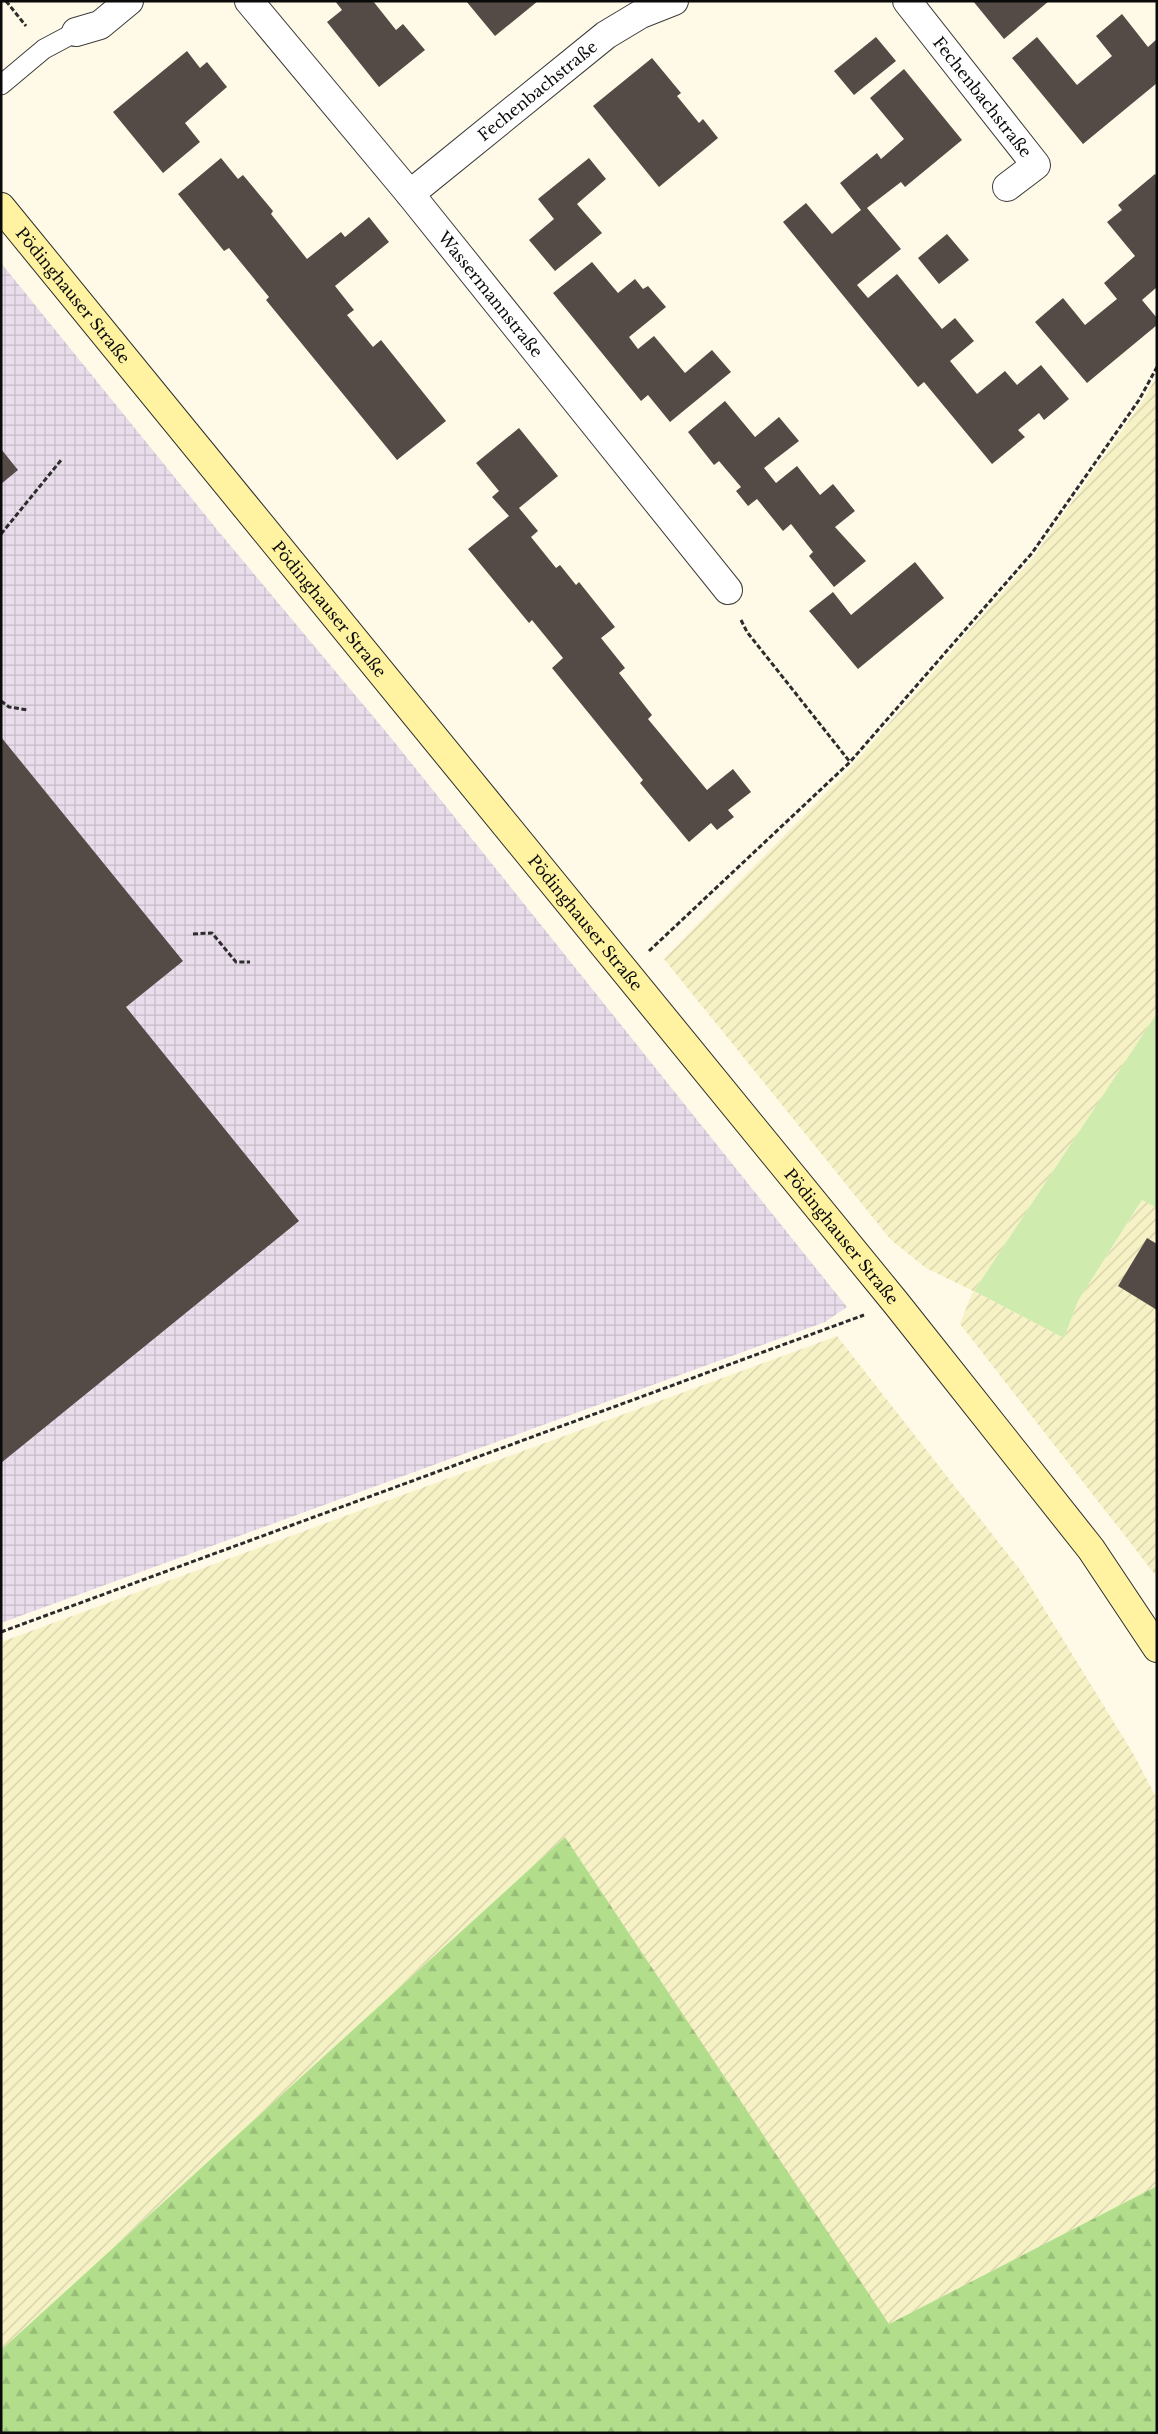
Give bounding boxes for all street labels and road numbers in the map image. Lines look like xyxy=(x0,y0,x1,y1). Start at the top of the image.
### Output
street label: Fechenbachstraße xyxy=(929,33,1036,161)
street label: Fechenbachstraße xyxy=(474,36,601,145)
street label: Pödinghauser Straße xyxy=(12,223,135,367)
street label: Wassermannstraße xyxy=(433,227,547,361)
street label: Pödinghauser Straße xyxy=(268,537,391,681)
street label: Pödinghauser Straße xyxy=(524,851,647,995)
street label: Pödinghauser Straße xyxy=(780,1164,903,1308)

